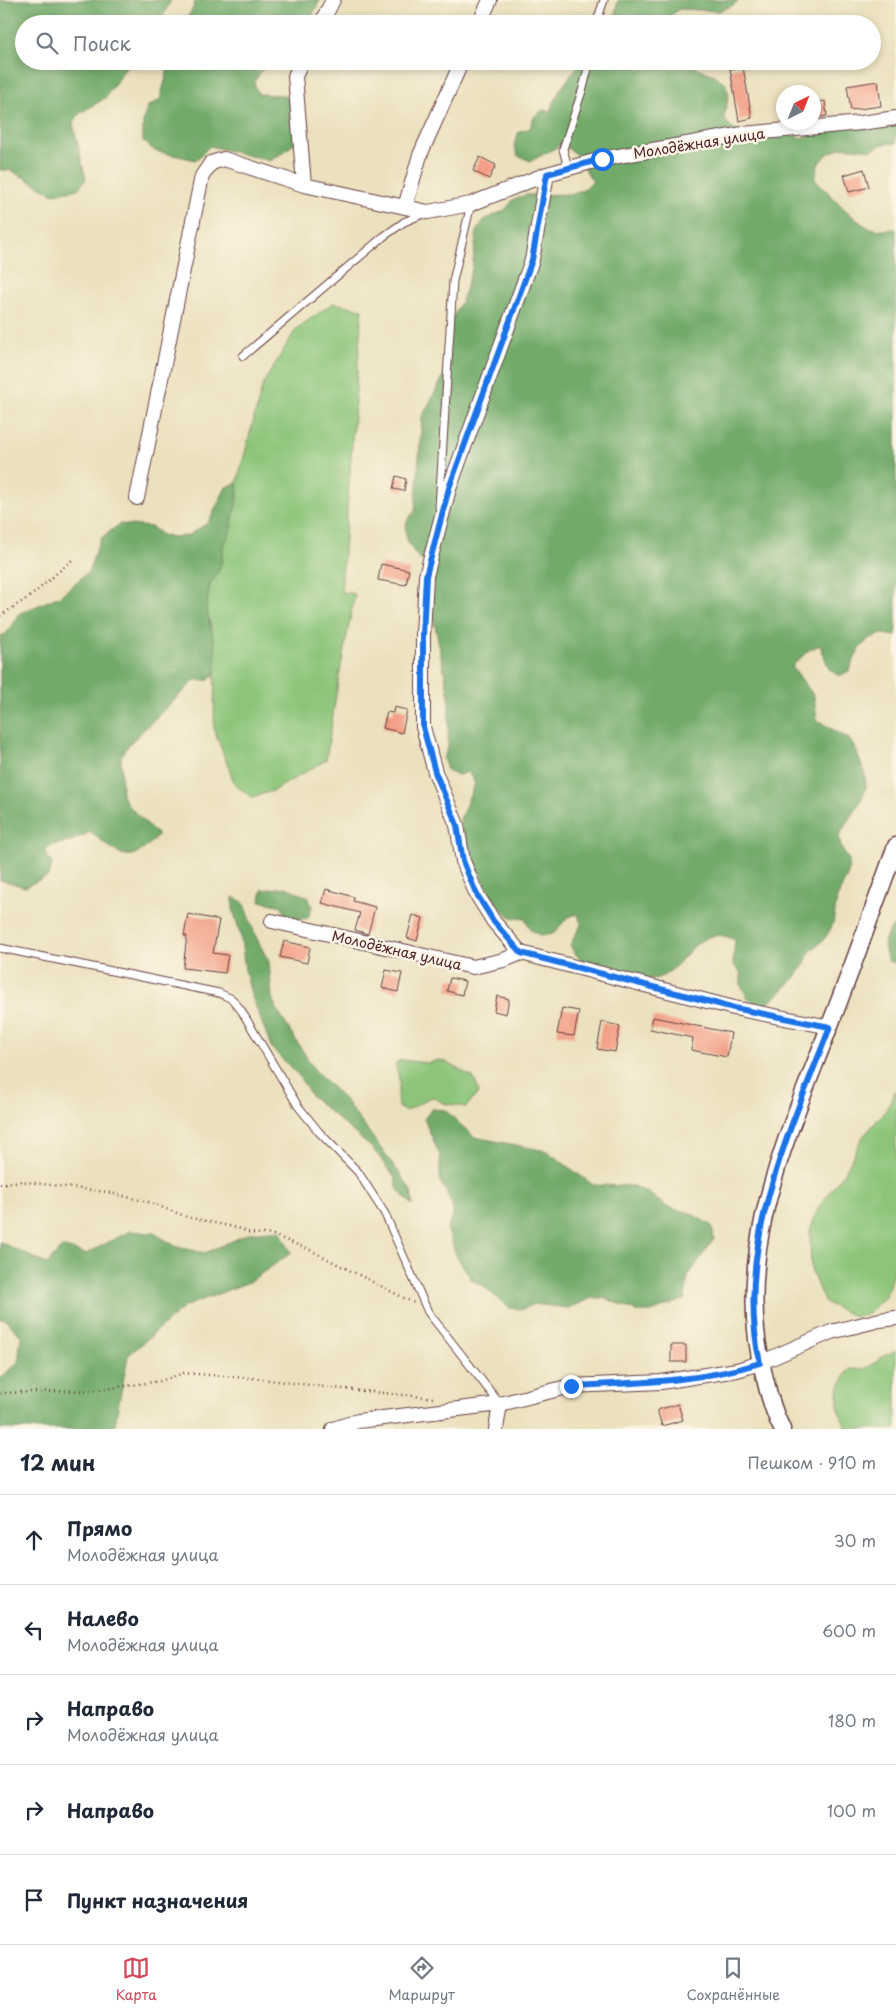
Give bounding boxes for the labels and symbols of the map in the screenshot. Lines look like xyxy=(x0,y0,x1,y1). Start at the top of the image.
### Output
north arrow xyxy=(776,85,821,130)
street label: Молодёжная улица xyxy=(632,122,766,164)
route start xyxy=(591,148,614,171)
street label: Молодёжная улица xyxy=(330,925,464,975)
route end xyxy=(560,1375,583,1398)

